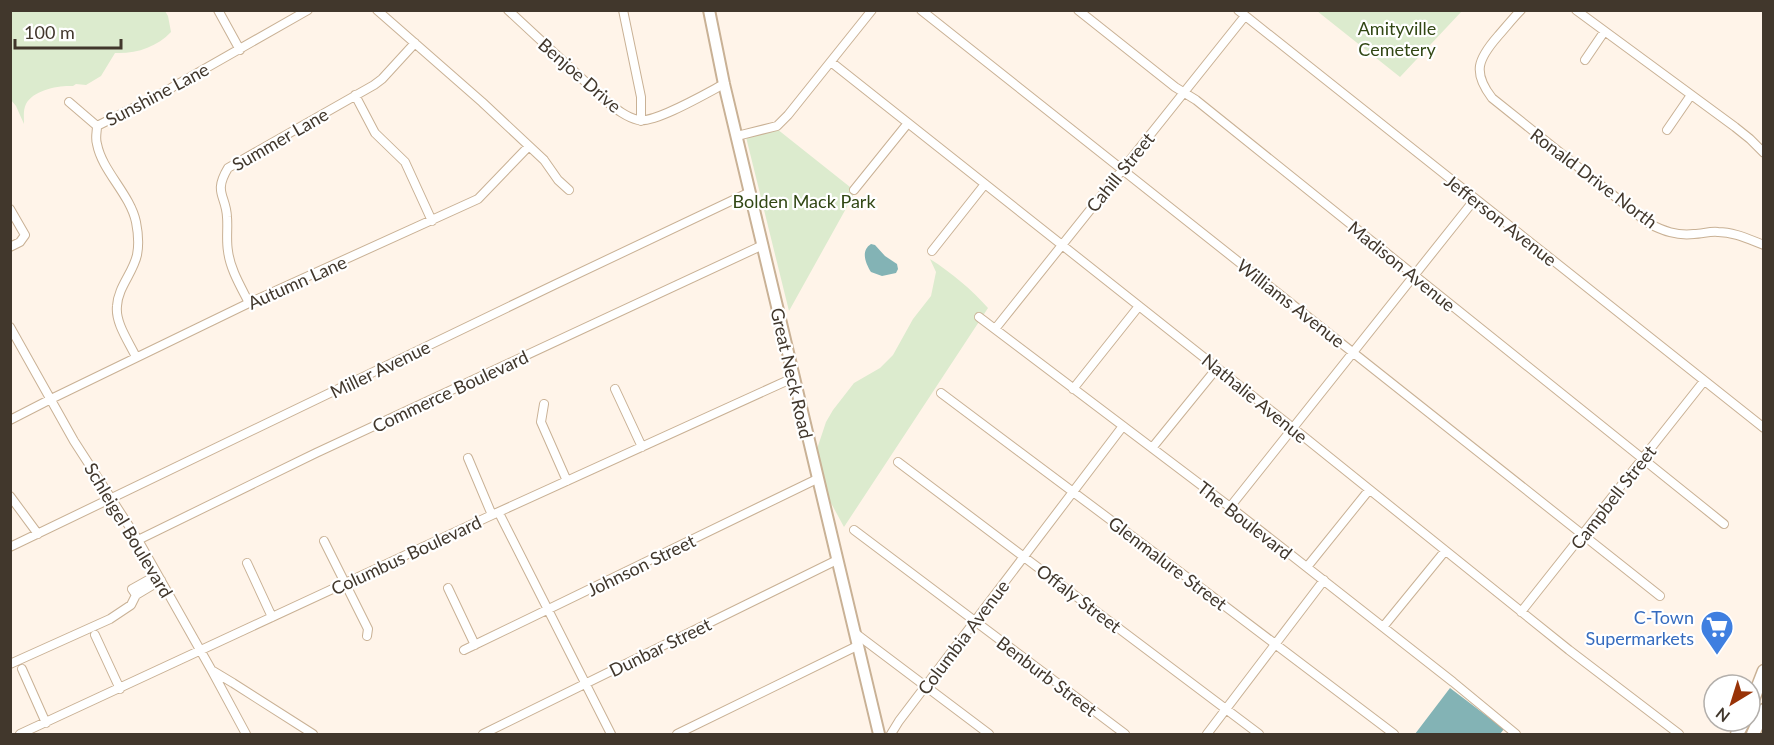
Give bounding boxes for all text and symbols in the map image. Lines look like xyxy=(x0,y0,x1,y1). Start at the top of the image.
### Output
scale bar xyxy=(15,12,122,50)
park label: Amityville Cemetery xyxy=(1358,17,1436,60)
text: 100 m xyxy=(24,21,75,43)
street label: Benjoe Drive xyxy=(534,33,626,117)
street label: Sunshine Lane xyxy=(102,58,212,130)
street label: Summer Lane xyxy=(228,103,332,175)
street label: Ronald Drive North xyxy=(1526,123,1662,233)
street label: Cahill Street xyxy=(1081,127,1159,216)
street label: Jefferson Avenue xyxy=(1441,169,1561,271)
park label: Bolden Mack Park xyxy=(732,190,876,212)
street label: Madison Avenue xyxy=(1344,216,1460,316)
street label: Autumn Lane xyxy=(244,250,350,314)
street label: Williams Avenue xyxy=(1233,254,1349,352)
street label: Great Neck Road xyxy=(766,305,818,441)
street label: Miller Avenue xyxy=(326,335,434,403)
street label: Commerce Boulevard xyxy=(369,345,531,437)
street label: Nathalie Avenue xyxy=(1198,349,1312,447)
street label: Campbell Street xyxy=(1566,440,1661,553)
street label: Schleigel Boulevard xyxy=(80,458,178,602)
street label: The Boulevard xyxy=(1193,476,1297,564)
street label: Columbus Boulevard xyxy=(327,511,485,599)
street label: Glenmalure Street xyxy=(1104,511,1232,615)
street label: Johnson Street xyxy=(583,529,699,601)
street label: Offaly Street xyxy=(1032,559,1126,637)
street label: Columbia Avenue xyxy=(913,575,1013,699)
place label: C‑Town Supermarkets xyxy=(1586,606,1694,649)
supermarket icon: C‑Town Supermarkets xyxy=(1699,609,1735,656)
street label: Dunbar Street xyxy=(605,613,715,681)
street label: Benburb Street xyxy=(993,631,1102,721)
north arrow xyxy=(1702,673,1762,733)
text: N xyxy=(1712,704,1733,726)

